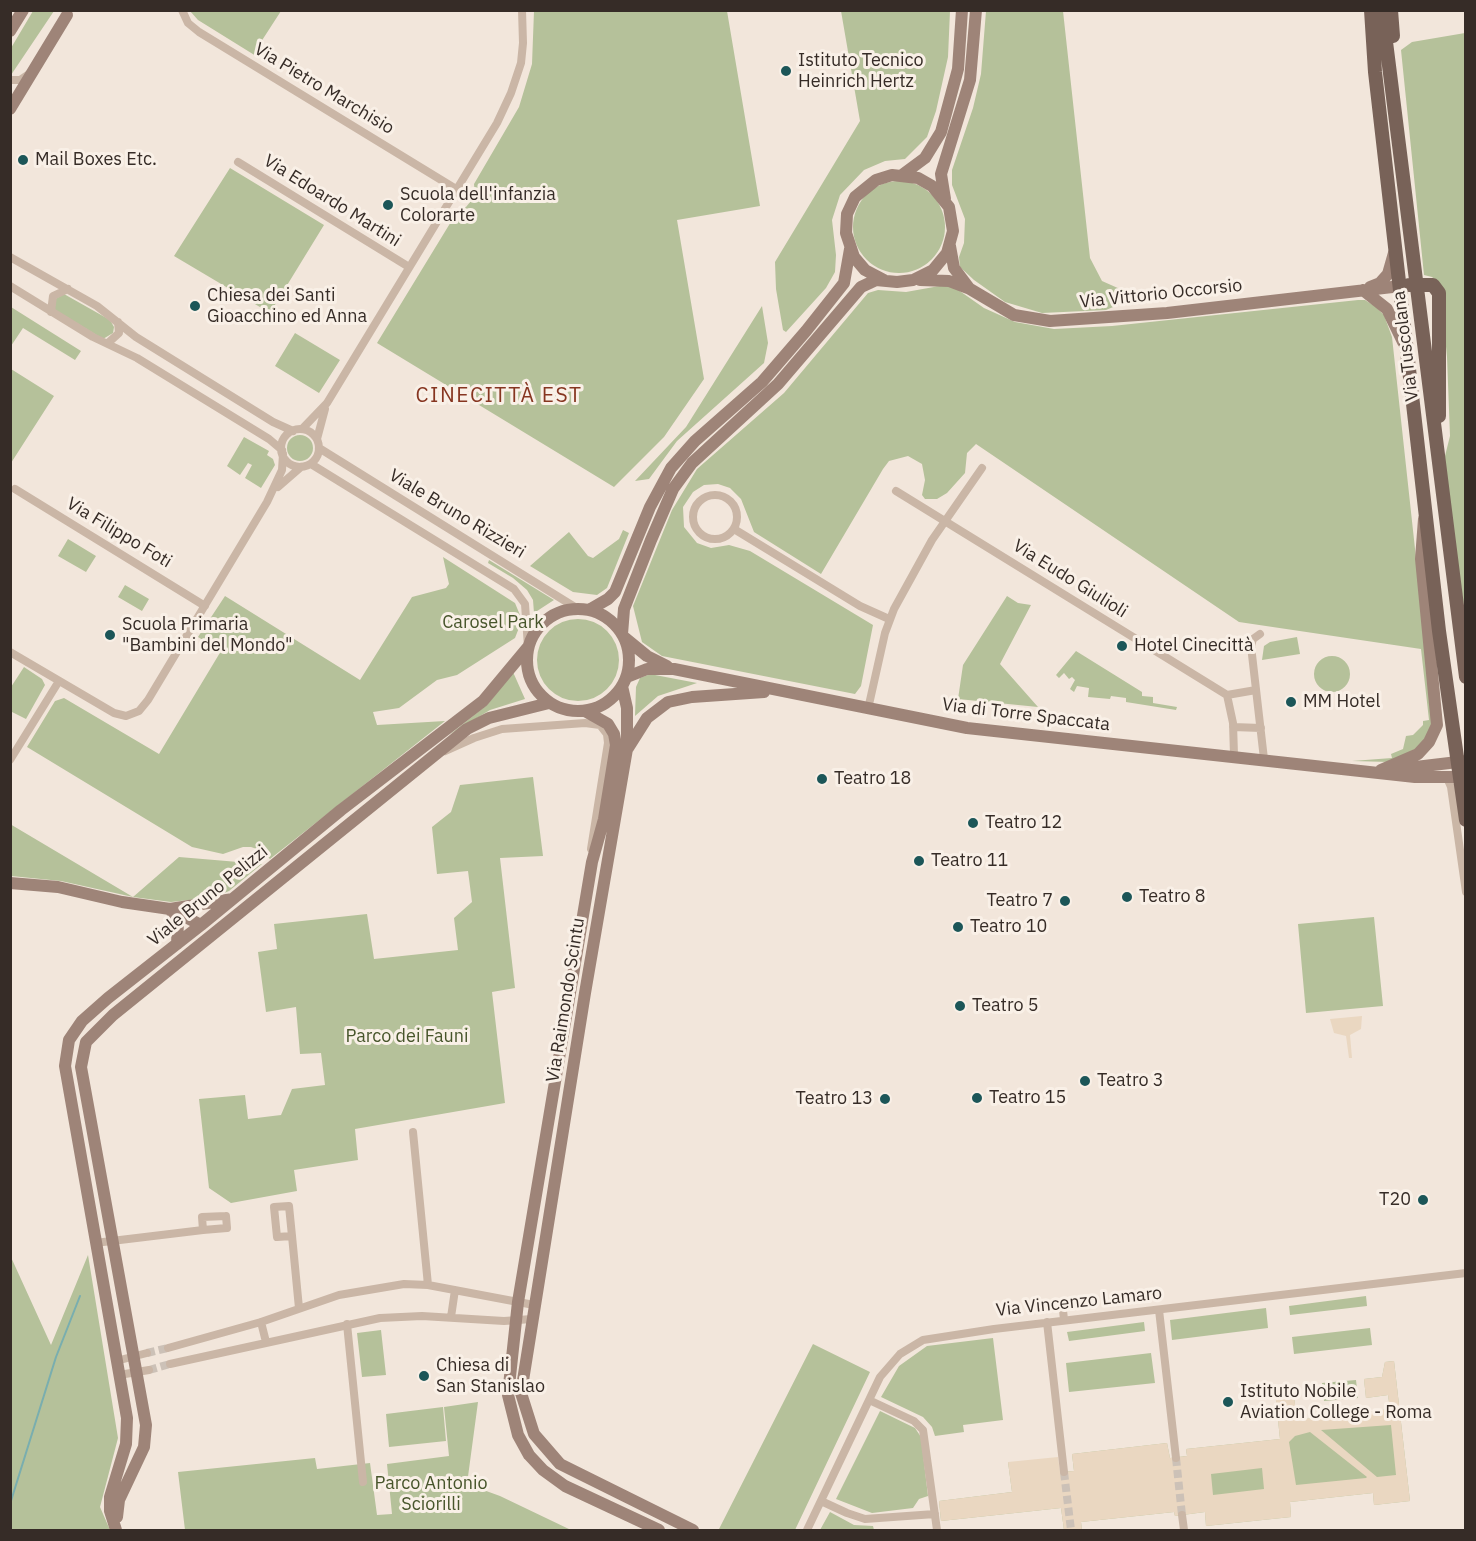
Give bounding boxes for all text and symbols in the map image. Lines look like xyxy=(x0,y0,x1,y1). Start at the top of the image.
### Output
street label: Via Pietro Marchisio xyxy=(250,39,398,139)
place label: Istituto Tecnico Heinrich Hertz xyxy=(798,50,924,92)
marker: Istituto Tecnico Heinrich Hertz xyxy=(779,64,793,78)
place label: Mail Boxes Etc. xyxy=(35,149,157,171)
street label: Via Edoardo Martini xyxy=(260,150,404,252)
marker: Mail Boxes Etc. xyxy=(16,153,30,167)
place label: Scuola dell'infanzia Colorarte xyxy=(400,184,556,226)
marker: Scuola dell'infanzia Colorarte xyxy=(381,198,395,212)
street label: Via Vittorio Occorsio xyxy=(1079,275,1243,313)
place label: Chiesa dei Santi Gioacchino ed Anna xyxy=(207,285,367,328)
street label: Via Tuscolana xyxy=(1389,290,1423,402)
marker: Chiesa dei Santi Gioacchino ed Anna xyxy=(188,299,202,313)
district label: CINECITTÀ EST xyxy=(415,383,583,409)
street label: Viale Bruno Rizzieri xyxy=(385,465,529,563)
street label: Via Filippo Foti xyxy=(62,493,176,573)
street label: Via Eudo Giulioli xyxy=(1009,535,1131,623)
park label: Carosel Park xyxy=(442,612,544,634)
place label: Scuola Primaria "Bambini del Mondo" xyxy=(122,614,293,656)
marker: Scuola Primaria "Bambini del Mondo" xyxy=(103,628,117,642)
place label: Hotel Cinecittà xyxy=(1134,635,1254,657)
marker: Hotel Cinecittà xyxy=(1115,639,1129,653)
place label: MM Hotel xyxy=(1303,691,1380,713)
street label: Via di Torre Spaccata xyxy=(941,694,1111,736)
marker: MM Hotel xyxy=(1284,695,1298,709)
place label: Teatro 18 xyxy=(834,768,911,790)
marker: Teatro 18 xyxy=(815,772,829,786)
place label: Teatro 12 xyxy=(985,812,1062,834)
marker: Teatro 12 xyxy=(966,816,980,830)
street label: Viale Bruno Pelizzi xyxy=(144,841,272,951)
place label: Teatro 11 xyxy=(931,850,1008,872)
marker: Teatro 11 xyxy=(912,854,926,868)
place label: Teatro 8 xyxy=(1139,886,1206,908)
place label: Teatro 7 xyxy=(986,890,1053,912)
marker: Teatro 8 xyxy=(1120,890,1134,904)
marker: Teatro 7 xyxy=(1058,894,1072,908)
street label: Via Raimondo Scintu xyxy=(542,916,590,1084)
place label: Teatro 10 xyxy=(970,916,1047,938)
marker: Teatro 10 xyxy=(951,920,965,934)
place label: Teatro 5 xyxy=(972,995,1039,1017)
marker: Teatro 5 xyxy=(953,999,967,1013)
park label: Parco dei Fauni xyxy=(345,1026,469,1048)
place label: Teatro 3 xyxy=(1097,1070,1164,1092)
marker: Teatro 3 xyxy=(1078,1074,1092,1088)
place label: Teatro 15 xyxy=(989,1087,1066,1109)
place label: Teatro 13 xyxy=(796,1088,873,1110)
marker: Teatro 15 xyxy=(970,1091,984,1105)
marker: Teatro 13 xyxy=(878,1092,892,1106)
place label: T20 xyxy=(1379,1189,1411,1211)
marker: T20 xyxy=(1416,1193,1430,1207)
street label: Via Vincenzo Lamaro xyxy=(995,1283,1163,1321)
place label: Chiesa di San Stanislao xyxy=(436,1355,545,1398)
marker: Chiesa di San Stanislao xyxy=(417,1369,431,1383)
place label: Istituto Nobile Aviation College - Roma xyxy=(1240,1381,1432,1424)
marker: Istituto Nobile Aviation College - Roma xyxy=(1221,1395,1235,1409)
park label: Parco Antonio Sciorilli xyxy=(374,1473,488,1516)

